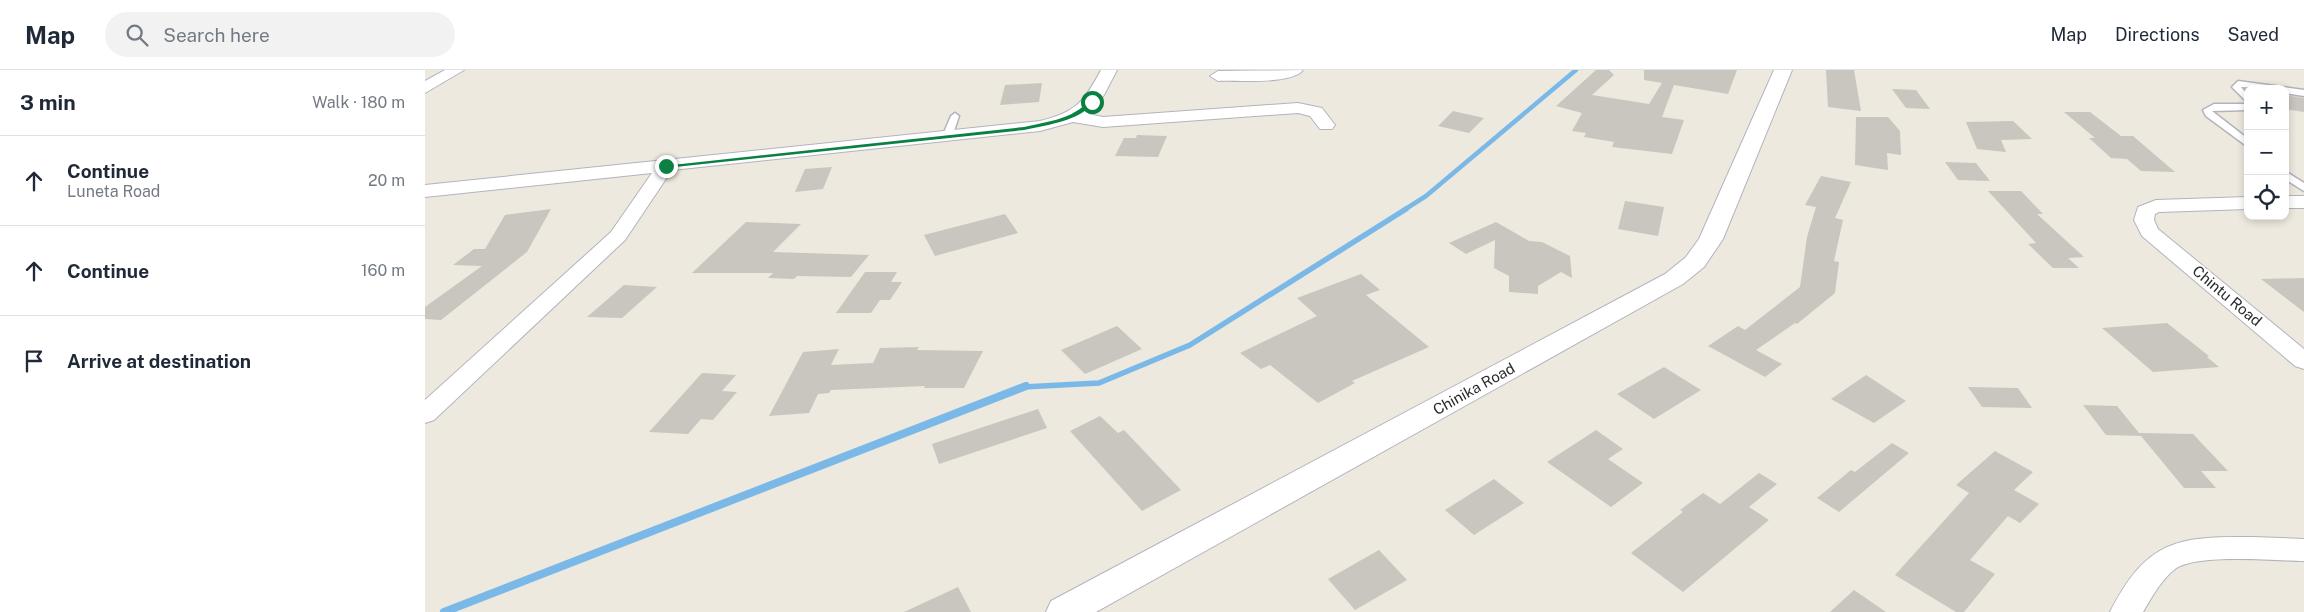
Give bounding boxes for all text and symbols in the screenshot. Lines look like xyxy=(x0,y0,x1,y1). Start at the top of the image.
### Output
search box xyxy=(105,12,455,57)
text: Map xyxy=(25,21,75,49)
icon: search xyxy=(123,21,151,49)
text: Search here xyxy=(163,24,270,46)
text: Map xyxy=(2050,24,2087,45)
text: Directions xyxy=(2115,24,2200,45)
text: Saved xyxy=(2228,24,2279,45)
map controls xyxy=(2244,85,2289,220)
button: + xyxy=(2244,85,2289,130)
text: 3 min xyxy=(20,90,76,115)
route start xyxy=(1081,91,1104,114)
text: Walk · 180 m xyxy=(312,93,405,112)
button: − xyxy=(2244,130,2289,175)
route end xyxy=(655,155,678,178)
text: Continue xyxy=(67,160,149,182)
icon: ahead xyxy=(20,167,48,195)
text: 20 m xyxy=(368,171,405,190)
button: locate xyxy=(2244,175,2289,220)
text: Luneta Road xyxy=(67,182,160,201)
icon: ahead xyxy=(20,257,48,285)
text: Continue xyxy=(67,260,149,282)
text: 160 m xyxy=(361,261,405,280)
street label: Chintu Road xyxy=(2189,262,2265,329)
icon: arrive xyxy=(20,347,48,375)
text: Arrive at destination xyxy=(67,350,251,372)
street label: Chinika Road xyxy=(1430,359,1518,418)

